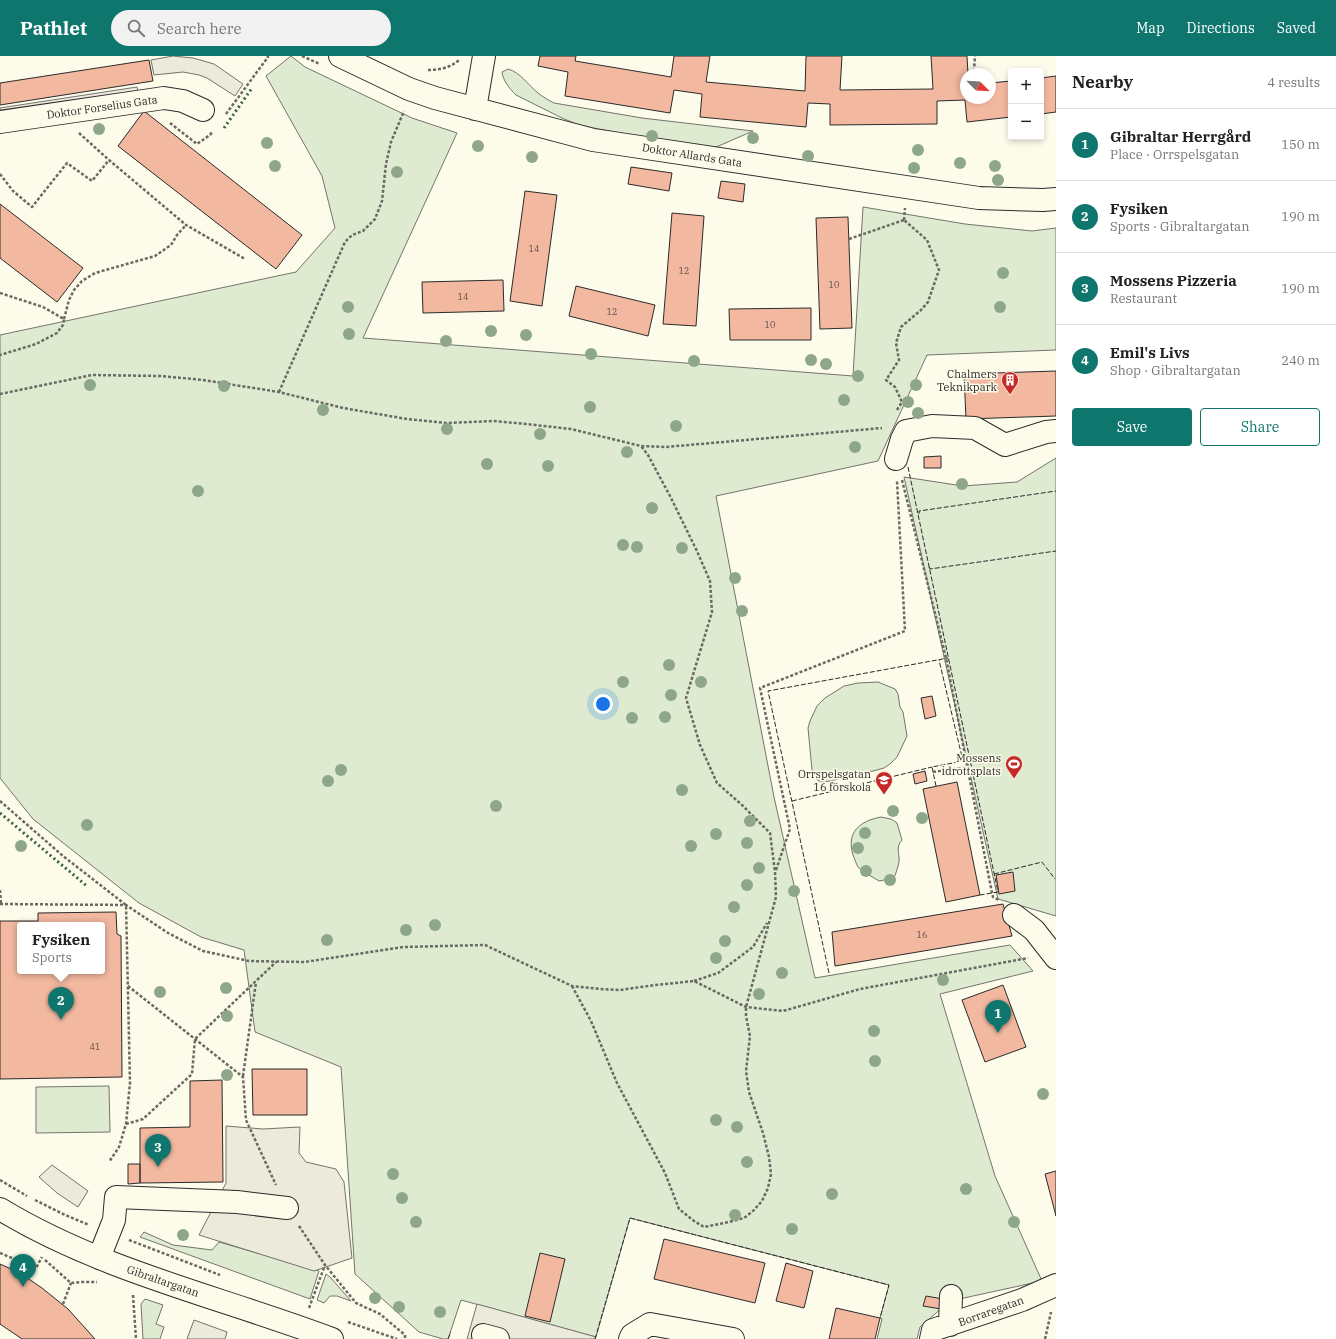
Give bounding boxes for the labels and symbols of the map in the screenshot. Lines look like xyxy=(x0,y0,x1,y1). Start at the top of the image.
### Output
north arrow xyxy=(960,68,996,104)
street label: Doktor Forselius Gata xyxy=(46,92,158,122)
street label: Doktor Allards Gata xyxy=(641,140,743,170)
house number: 14 xyxy=(529,243,539,254)
house number: 12 xyxy=(679,265,689,276)
house number: 10 xyxy=(829,279,839,290)
house number: 14 xyxy=(458,291,468,302)
house number: 12 xyxy=(607,306,617,317)
house number: 10 xyxy=(765,319,775,330)
place label: Chalmers Teknikpark xyxy=(937,367,998,394)
building icon: Chalmers Teknikpark xyxy=(1000,370,1020,395)
your location xyxy=(593,694,613,714)
place label: Mossens idrottsplats xyxy=(942,751,1001,778)
sports icon: Mossens idrottsplats xyxy=(1004,754,1024,779)
place label: Orrspelsgatan 16 förskola xyxy=(798,767,871,794)
school or university icon: Orrspelsgatan 16 förskola xyxy=(874,770,894,795)
house number: 16 xyxy=(917,929,927,940)
pin: 2 xyxy=(48,987,74,1020)
pin: 1 xyxy=(985,1000,1011,1033)
house number: 41 xyxy=(90,1041,100,1052)
pin: 3 xyxy=(145,1134,171,1167)
pin: 4 xyxy=(10,1254,36,1287)
street label: Gibraltargatan xyxy=(125,1262,201,1300)
street label: Borraregatan xyxy=(956,1293,1026,1329)

